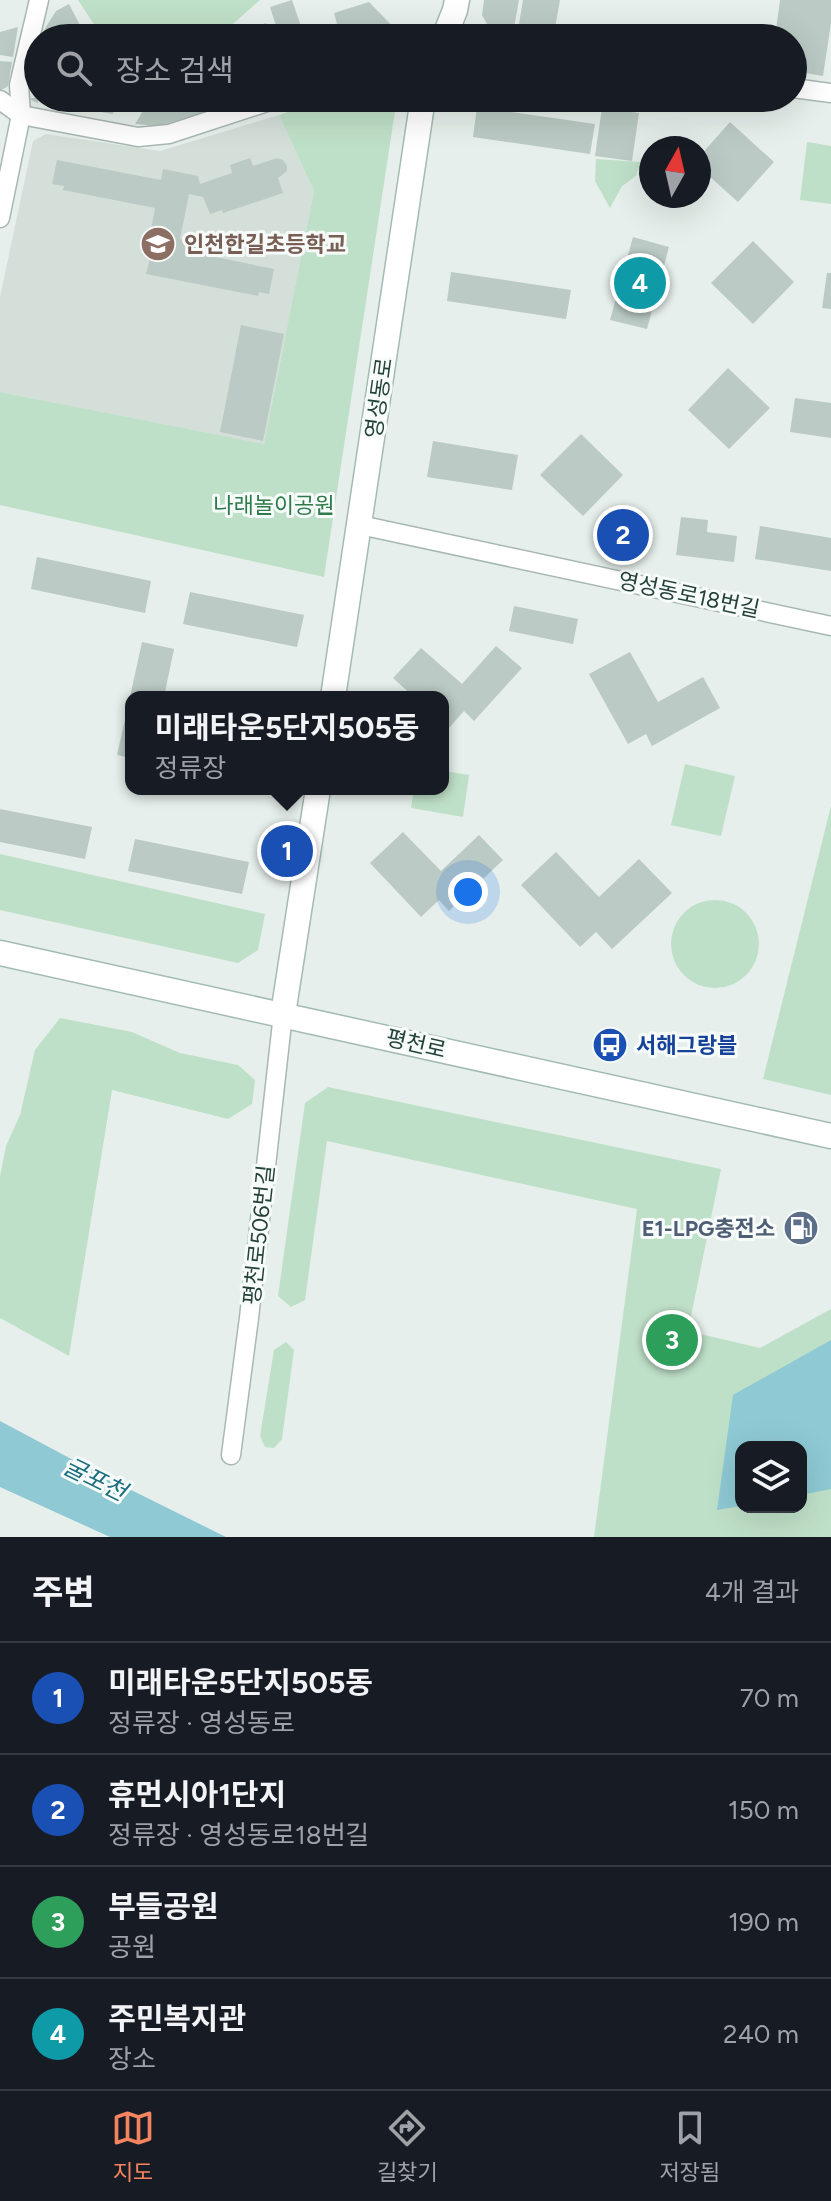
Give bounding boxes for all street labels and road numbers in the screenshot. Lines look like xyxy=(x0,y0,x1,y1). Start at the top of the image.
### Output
street label: 영성동로 xyxy=(360,356,398,440)
street label: 영성동로18번길 xyxy=(616,567,762,623)
street label: 평천로 xyxy=(383,1024,449,1064)
street label: 평천로506번길 xyxy=(238,1164,280,1306)

